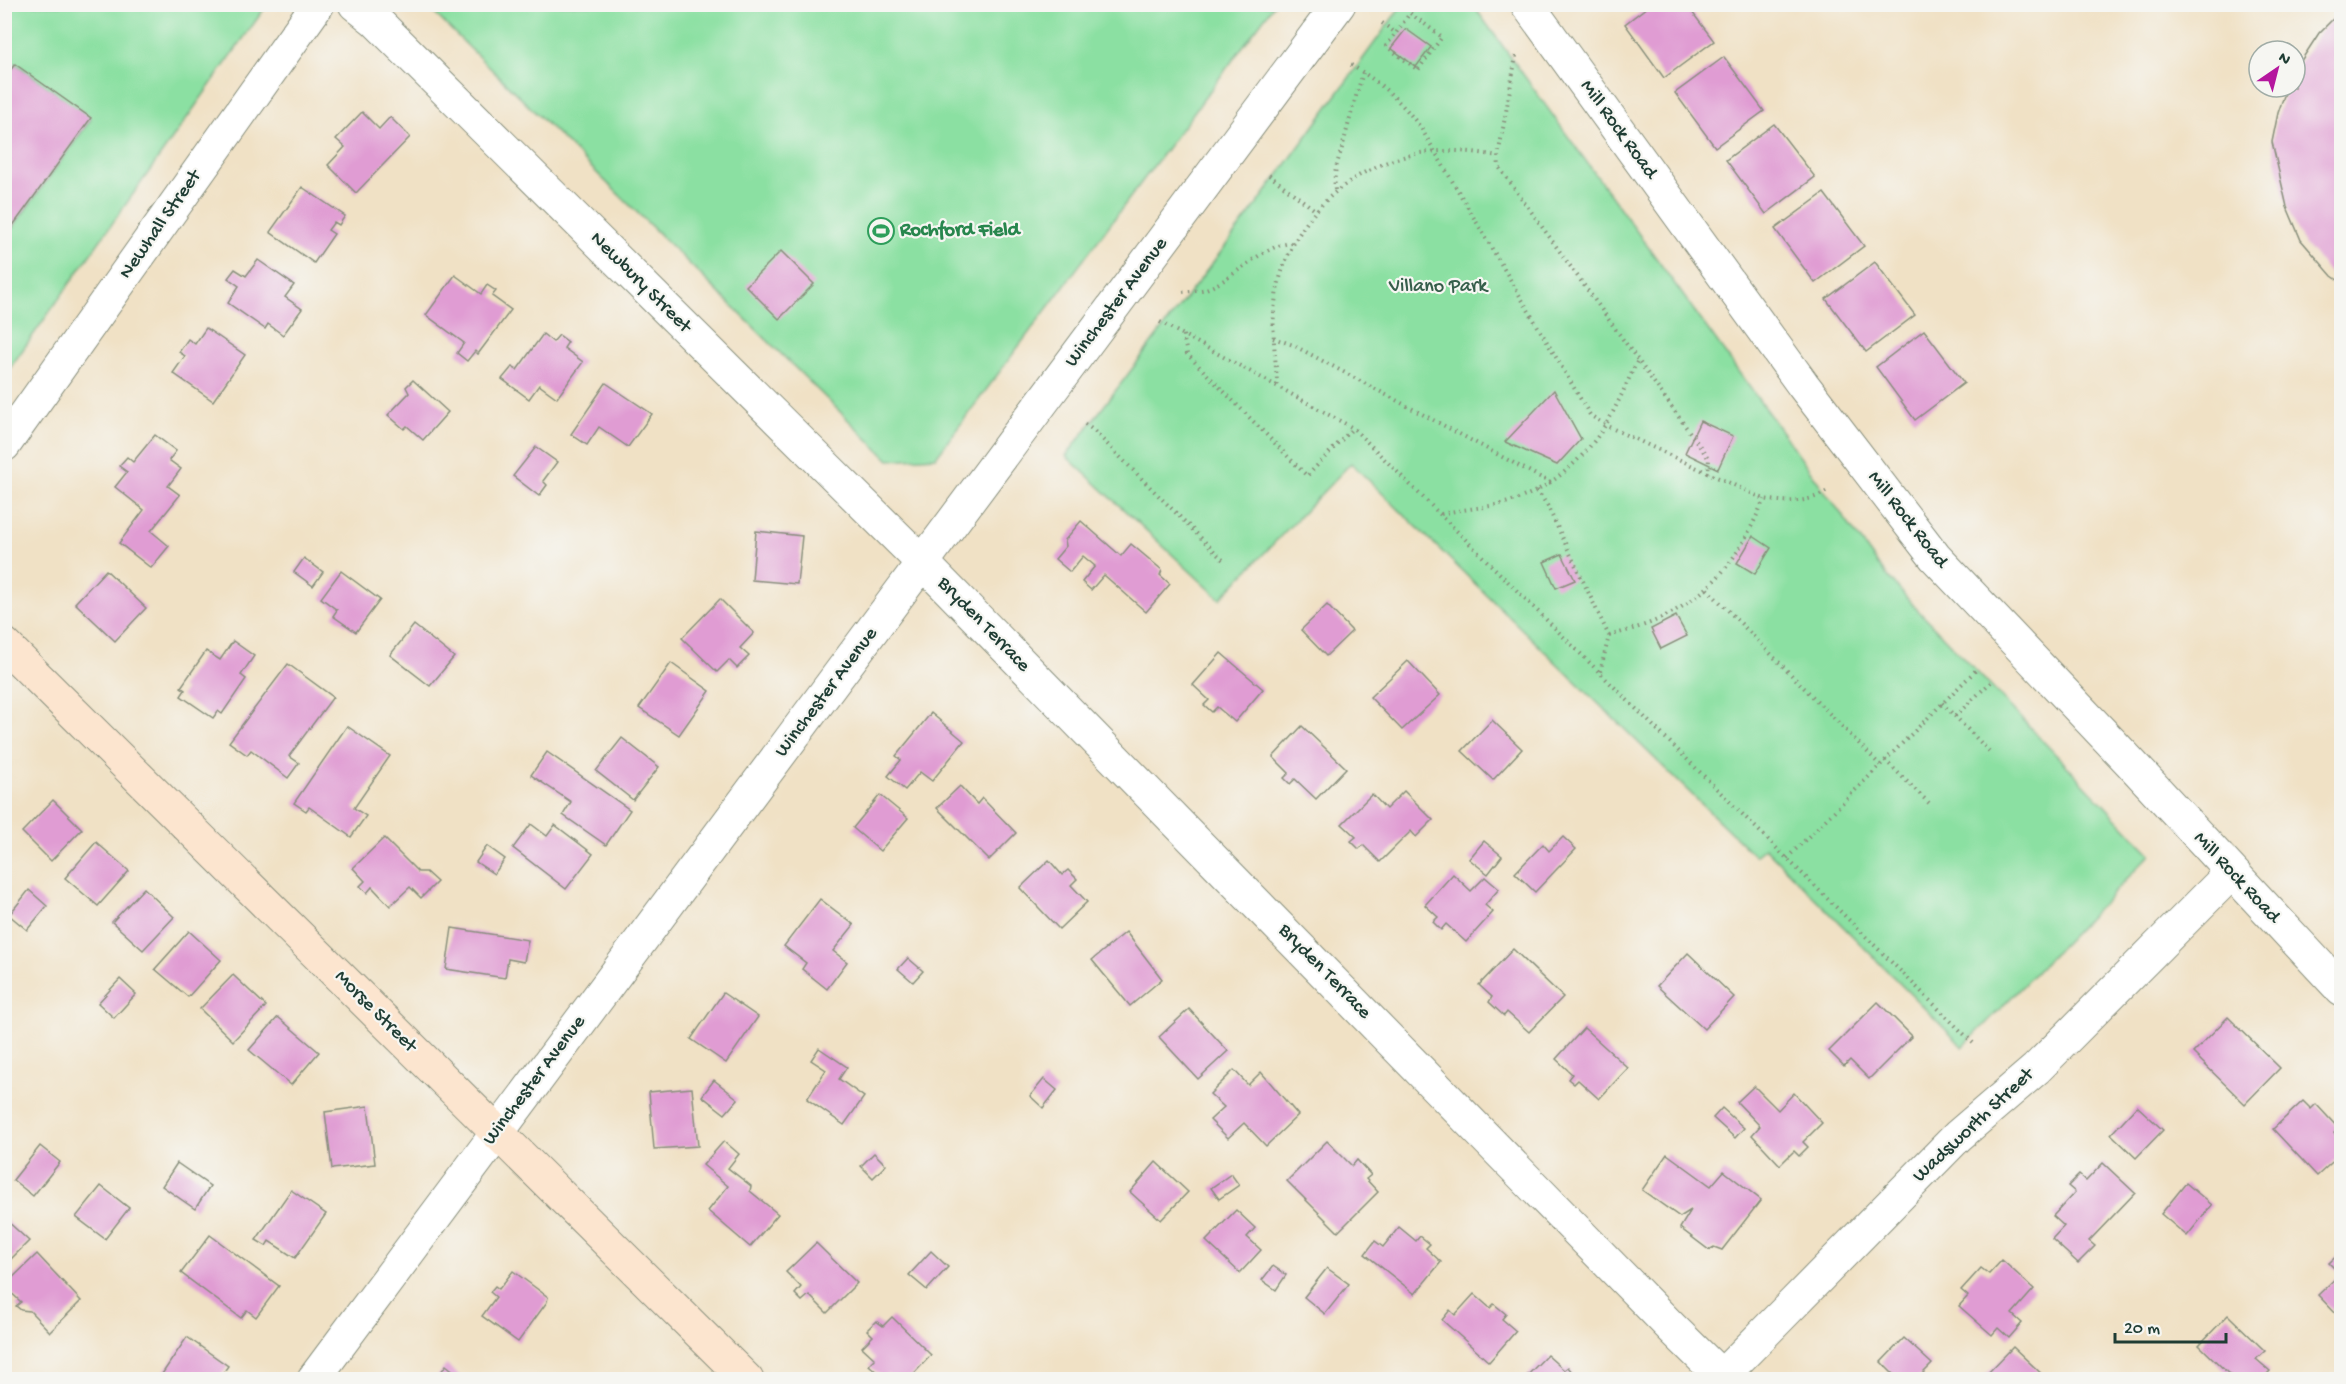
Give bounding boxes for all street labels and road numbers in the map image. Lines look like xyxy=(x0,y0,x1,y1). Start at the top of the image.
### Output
street label: Mill Rock Road xyxy=(1574,76,1663,186)
street label: Newhall Street xyxy=(115,165,208,284)
street label: Newbury Street xyxy=(585,228,697,340)
street label: Winchester Avenue xyxy=(1061,233,1174,372)
street label: Mill Rock Road xyxy=(1862,467,1953,575)
street label: Bryden Terrace xyxy=(931,572,1035,678)
street label: Winchester Avenue xyxy=(771,623,884,762)
street label: Mill Rock Road xyxy=(2188,827,2286,930)
street label: Bryden Terrace xyxy=(1272,919,1376,1025)
street label: Morse Street xyxy=(329,966,422,1059)
street label: Winchester Avenue xyxy=(479,1011,592,1150)
street label: Wadsworth Street xyxy=(1909,1063,2041,1188)

